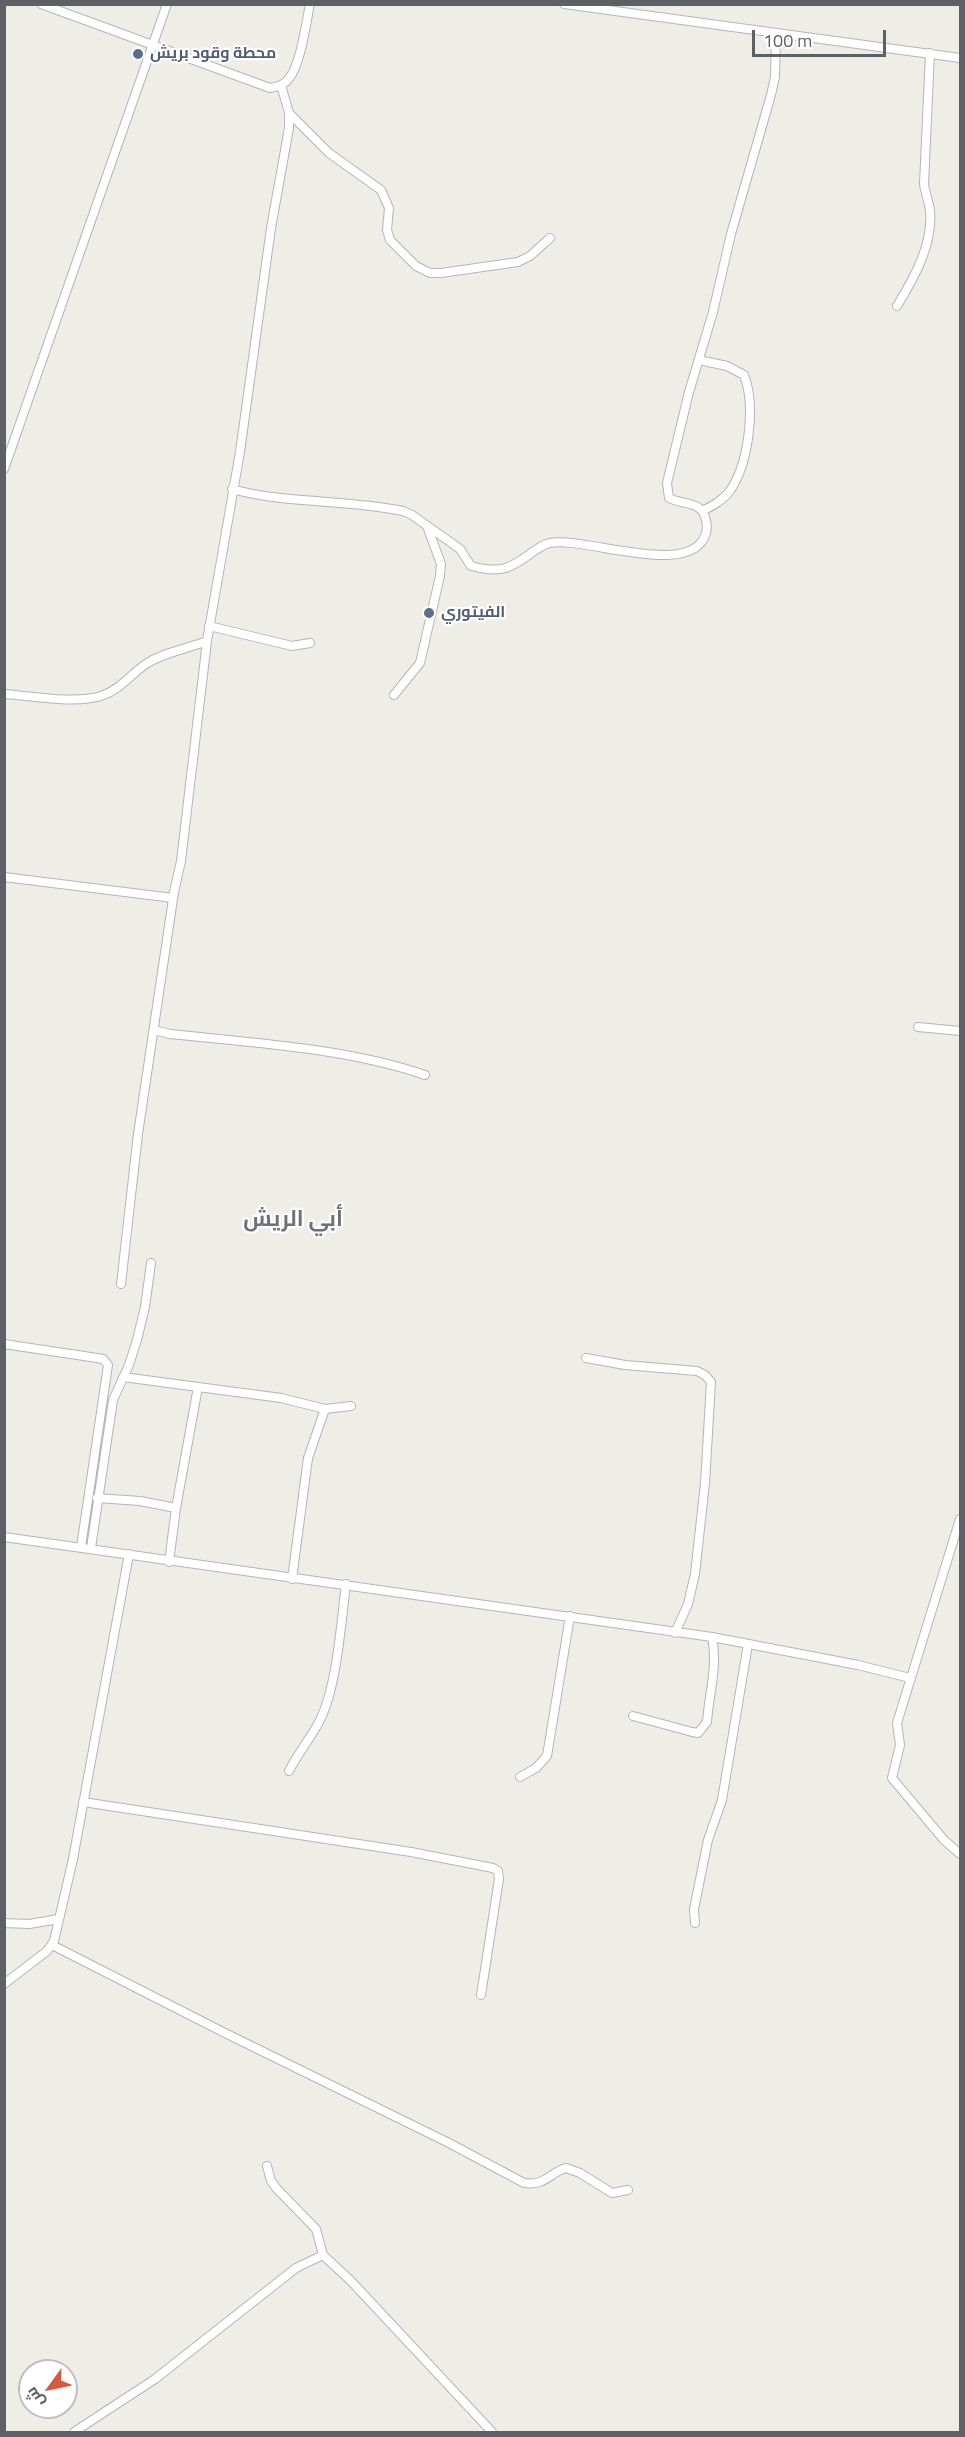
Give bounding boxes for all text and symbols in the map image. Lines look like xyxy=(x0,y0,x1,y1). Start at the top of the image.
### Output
scale bar xyxy=(755,18,888,56)
text: 100 m xyxy=(763,27,812,54)
place label: محطة وقود بريش xyxy=(150,44,276,64)
marker: محطة وقود بريش xyxy=(131,47,145,61)
place label: الفيتوري xyxy=(441,603,505,623)
marker: الفيتوري xyxy=(422,606,436,620)
district label: أبي الريش xyxy=(243,1208,343,1234)
north arrow xyxy=(18,2359,78,2419)
text: ش xyxy=(19,2383,50,2413)

